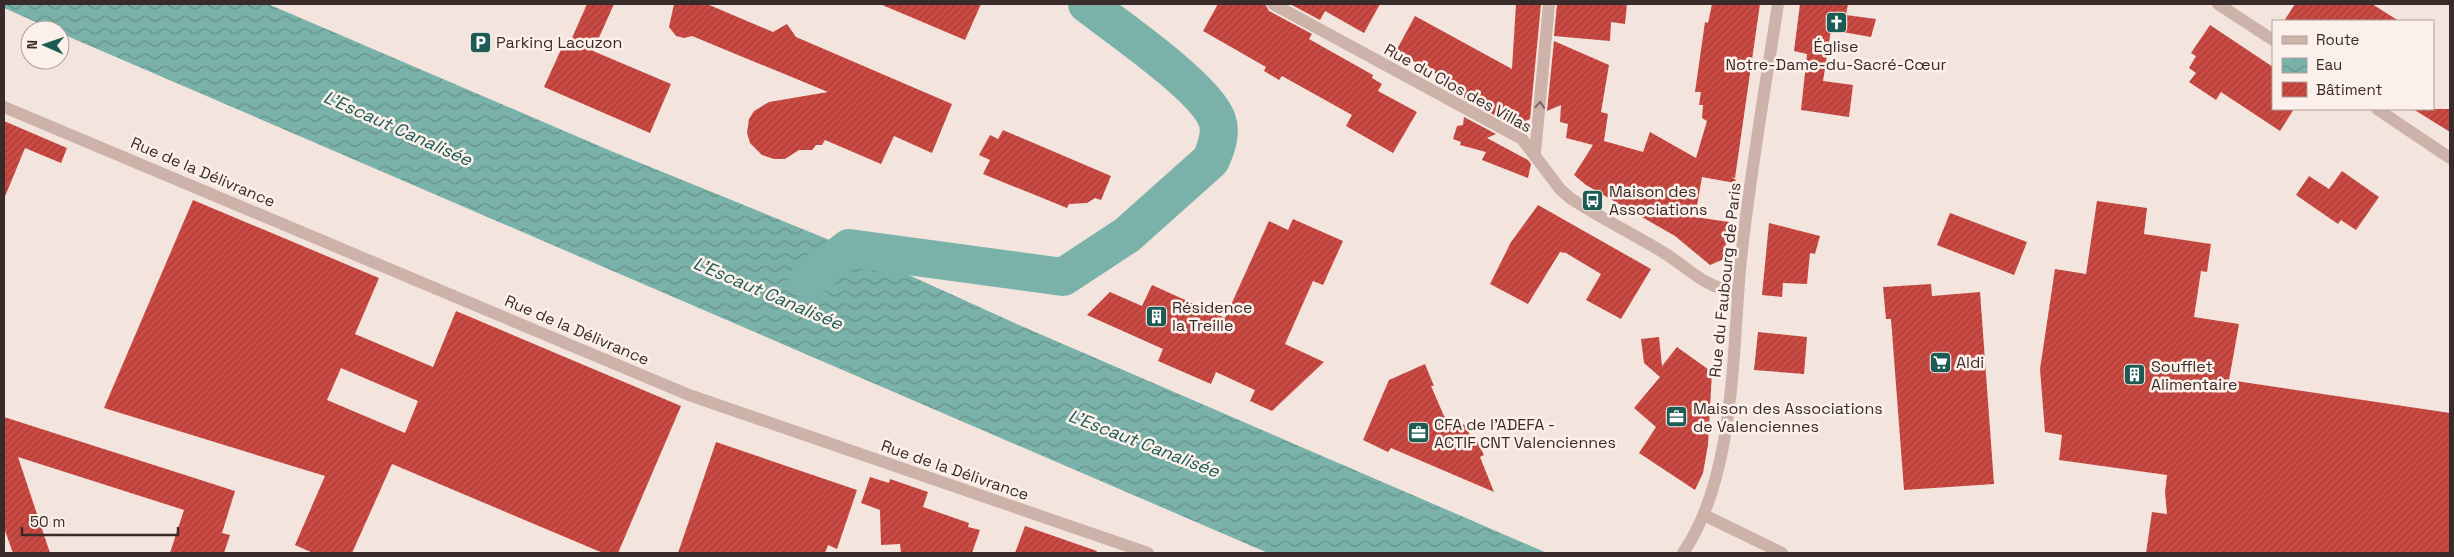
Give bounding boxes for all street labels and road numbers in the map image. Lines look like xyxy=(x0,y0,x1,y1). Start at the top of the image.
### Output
street label: Rue du Clos des Villas xyxy=(1380,39,1536,137)
street label: Rue de la Délivrance xyxy=(128,132,278,212)
street label: Rue du Faubourg de Paris xyxy=(1704,181,1746,379)
street label: Rue de la Délivrance xyxy=(502,290,652,370)
street label: Rue de la Délivrance xyxy=(878,435,1032,505)

